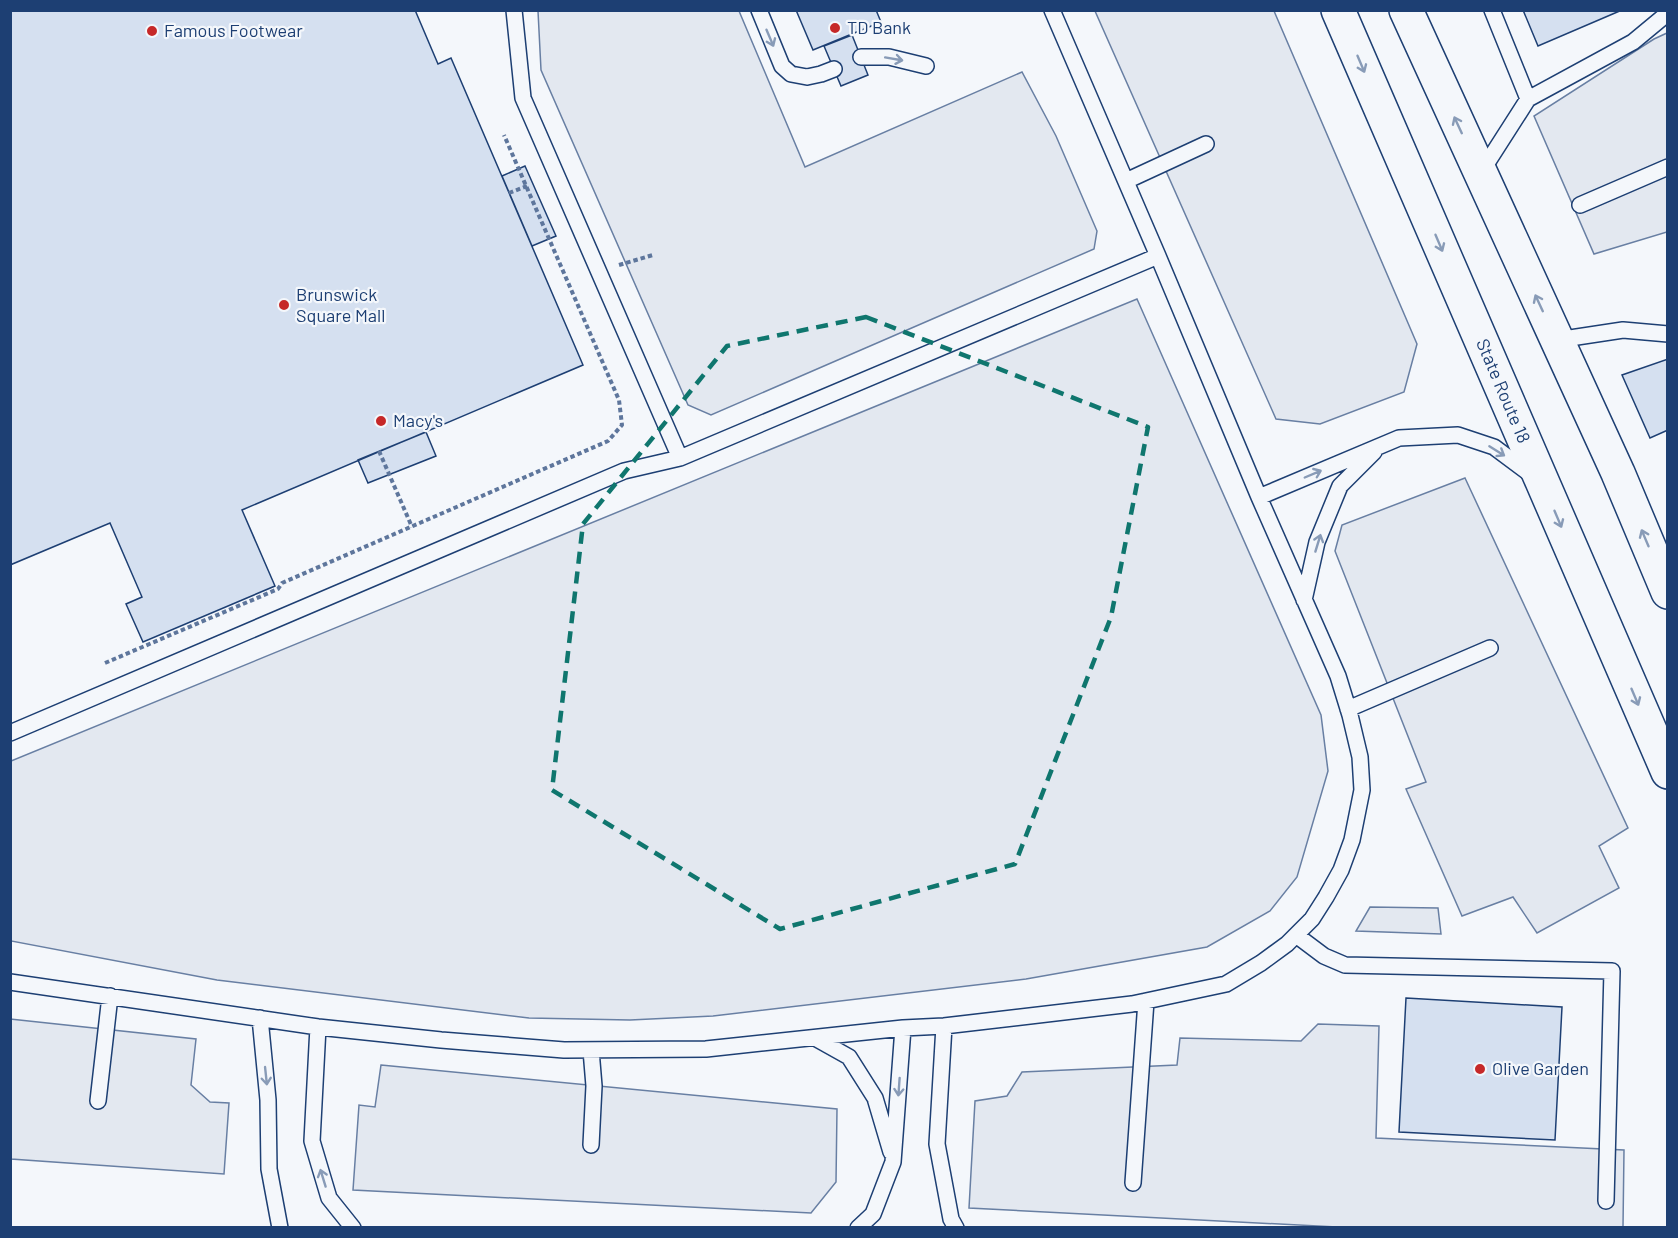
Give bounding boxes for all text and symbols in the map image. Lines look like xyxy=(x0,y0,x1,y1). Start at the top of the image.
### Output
place label: TD Bank xyxy=(847,16,911,38)
place label: Famous Footwear xyxy=(164,19,303,41)
marker: TD Bank xyxy=(828,21,842,35)
marker: Famous Footwear xyxy=(145,24,159,38)
one-way arrow xyxy=(765,28,776,47)
one-way arrow xyxy=(883,54,903,65)
one-way arrow xyxy=(1356,55,1367,73)
one-way arrow xyxy=(1452,117,1464,135)
one-way arrow xyxy=(1433,234,1445,252)
place label: Brunswick Square Mall xyxy=(296,283,385,326)
one-way arrow xyxy=(1533,294,1545,312)
marker: Brunswick Square Mall xyxy=(277,298,291,312)
street label: State Route 18 xyxy=(1472,335,1536,446)
place label: Macy's xyxy=(393,409,443,431)
marker: Macy's xyxy=(374,414,388,428)
one-way arrow xyxy=(1488,446,1505,458)
one-way arrow xyxy=(1304,468,1322,479)
one-way arrow xyxy=(1552,509,1564,527)
one-way arrow xyxy=(1639,529,1650,548)
one-way arrow xyxy=(1313,534,1324,553)
one-way arrow xyxy=(1630,688,1641,706)
place label: Olive Garden xyxy=(1492,1057,1589,1079)
marker: Olive Garden xyxy=(1473,1062,1487,1076)
one-way arrow xyxy=(261,1066,272,1086)
one-way arrow xyxy=(893,1076,904,1096)
one-way arrow xyxy=(317,1169,328,1188)

